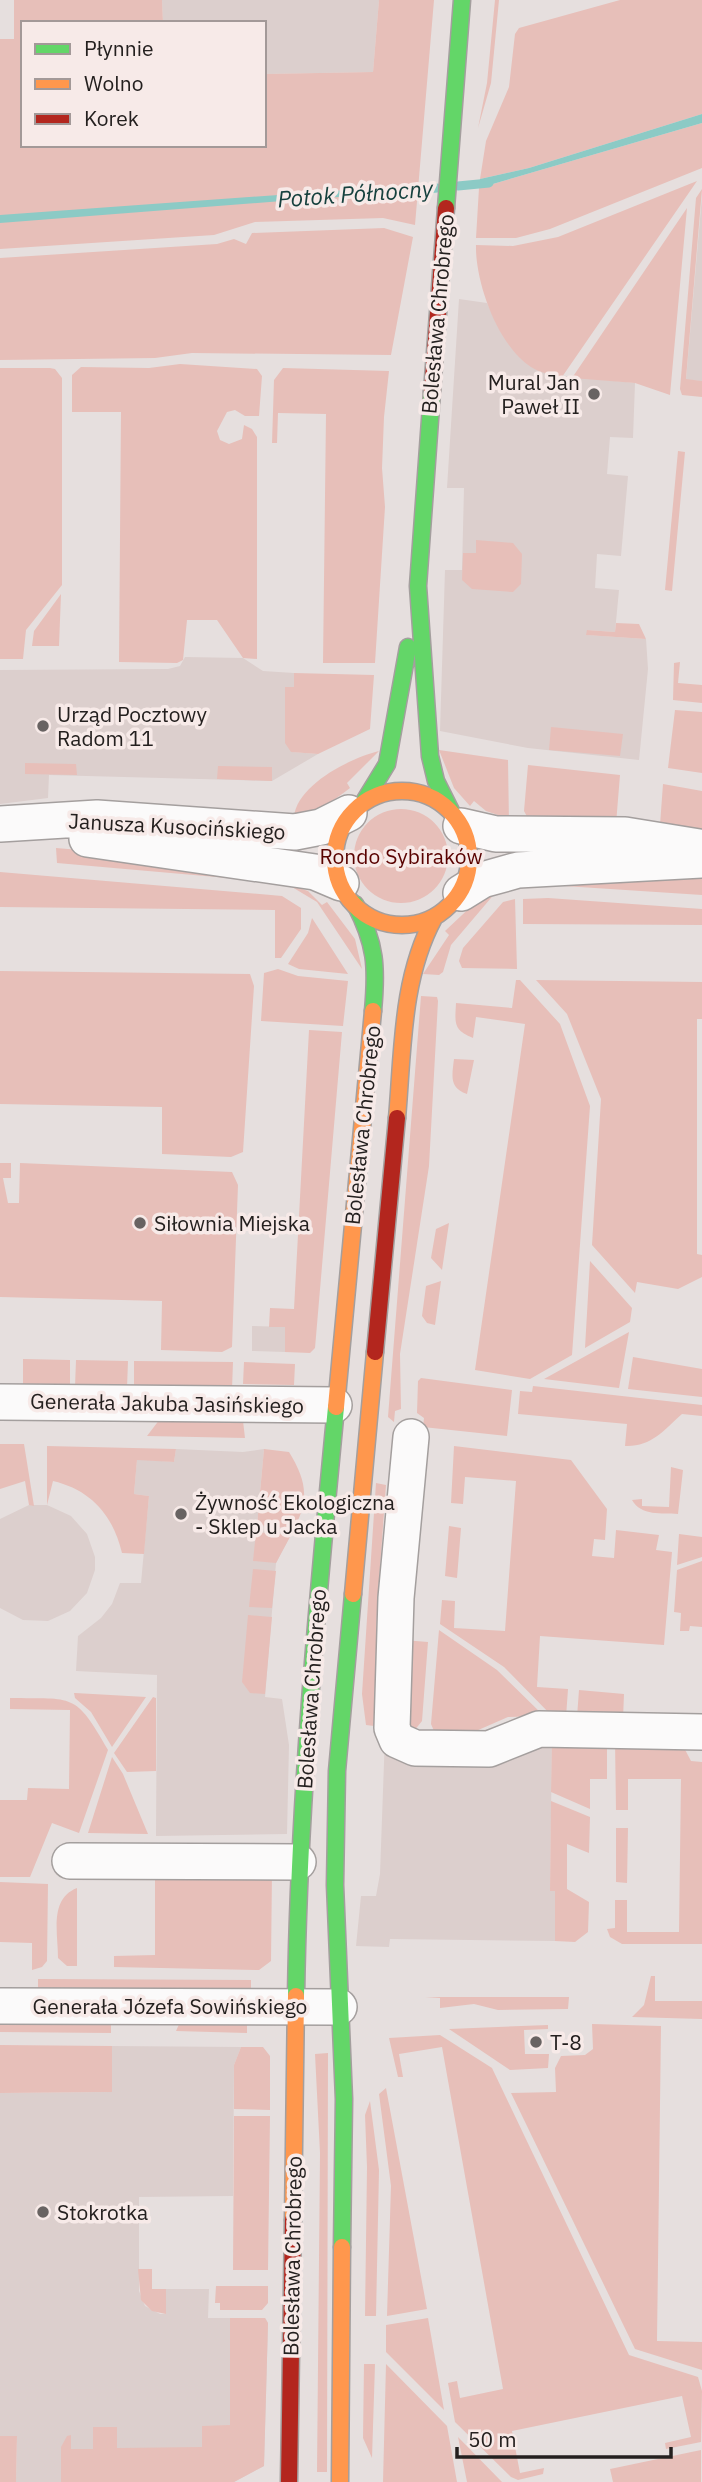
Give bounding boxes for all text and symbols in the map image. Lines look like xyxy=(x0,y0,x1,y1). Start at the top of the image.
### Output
legend xyxy=(21,21,266,147)
text: Płynnie xyxy=(84,34,153,62)
text: Wolno xyxy=(84,69,144,97)
text: Korek xyxy=(84,104,139,132)
water label: Potok Północny xyxy=(276,173,435,213)
street label: Bolesława Chrobrego xyxy=(414,213,460,415)
place label: Mural Jan Paweł II xyxy=(488,368,580,420)
marker: Mural Jan Paweł II xyxy=(586,386,602,402)
place label: Urząd Pocztowy Radom 11 xyxy=(57,700,207,752)
marker: Urząd Pocztowy Radom 11 xyxy=(35,718,51,734)
street label: Janusza Kusocińskiego xyxy=(68,806,286,846)
park label: Rondo Sybiraków xyxy=(319,842,483,870)
street label: Bolesława Chrobrego xyxy=(338,1024,386,1226)
place label: Siłownia Miejska xyxy=(154,1209,310,1237)
marker: Siłownia Miejska xyxy=(132,1215,148,1231)
street label: Generała Jakuba Jasińskiego xyxy=(30,1387,304,1419)
place label: Żywność Ekologiczna - Sklep u Jacka xyxy=(195,1488,395,1540)
marker: Żywność Ekologiczna - Sklep u Jacka xyxy=(173,1506,189,1522)
street label: Bolesława Chrobrego xyxy=(290,1588,332,1790)
street label: Generała Józefa Sowińskiego xyxy=(33,1992,307,2020)
place label: T-8 xyxy=(550,2028,582,2056)
marker: T-8 xyxy=(528,2034,544,2050)
street label: Bolesława Chrobrego xyxy=(276,2156,308,2356)
place label: Stokrotka xyxy=(57,2198,148,2226)
marker: Stokrotka xyxy=(35,2204,51,2220)
scale bar xyxy=(457,2416,670,2460)
text: 50 m xyxy=(468,2425,517,2453)

